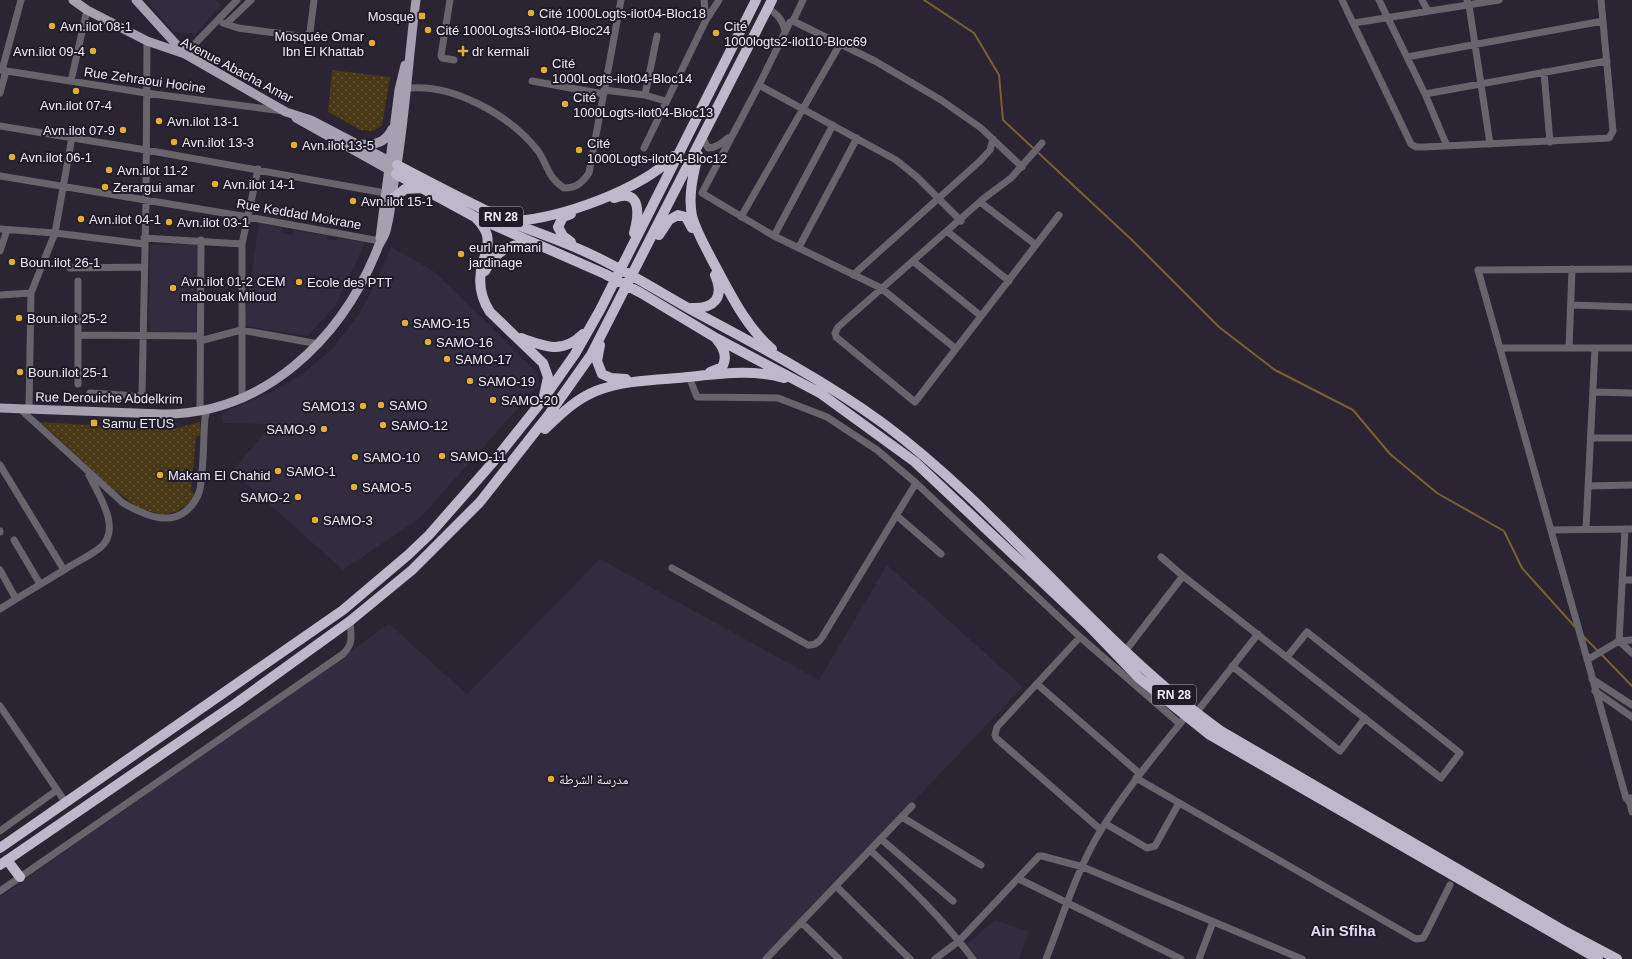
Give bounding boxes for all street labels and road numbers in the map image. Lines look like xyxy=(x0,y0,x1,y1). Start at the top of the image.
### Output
street label: Avenue Abacha Amar xyxy=(178,34,296,106)
street label: Rue Zehraoui Hocine xyxy=(83,64,207,96)
street label: Rue Keddad Mokrane xyxy=(235,196,363,232)
road number: RN 28 xyxy=(479,207,523,227)
street label: Rue Derouiche Abdelkrim xyxy=(35,389,183,407)
road number: RN 28 xyxy=(1152,685,1196,705)

